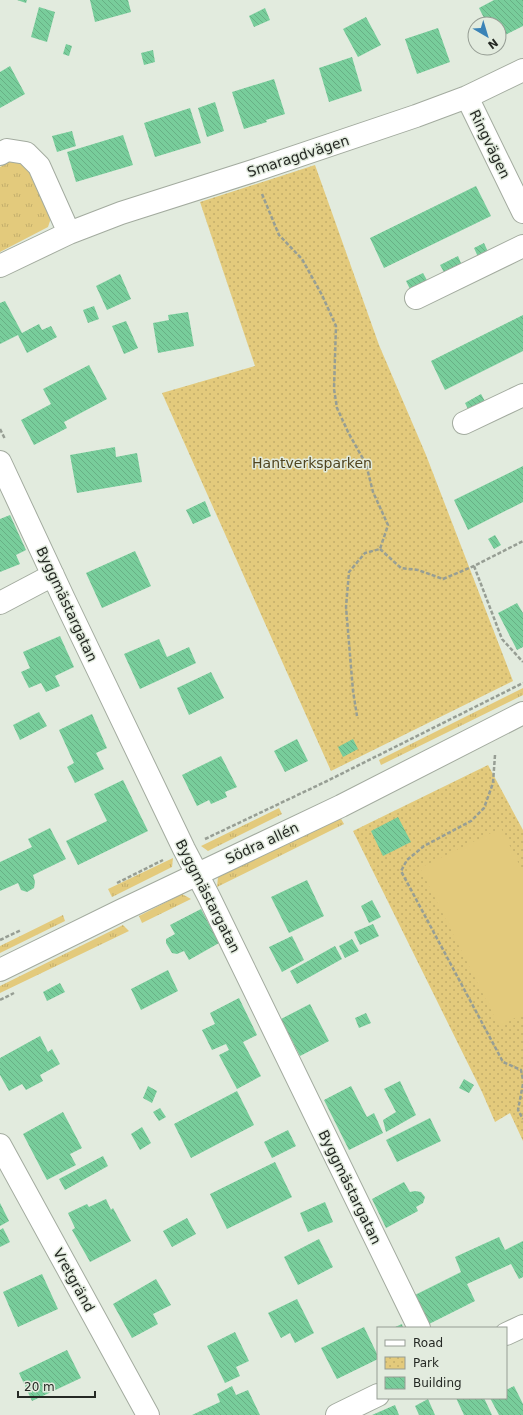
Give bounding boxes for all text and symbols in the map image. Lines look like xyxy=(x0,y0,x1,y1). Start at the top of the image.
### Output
north arrow xyxy=(467,16,507,56)
text: N xyxy=(485,36,500,51)
street label: Ringvägen xyxy=(466,107,514,181)
street label: Smaragdvägen xyxy=(245,132,351,180)
park label: Hantverksparken xyxy=(252,455,372,471)
street label: Byggmästargatan xyxy=(33,544,101,664)
street label: Södra allén xyxy=(223,819,301,867)
street label: Byggmästargatan xyxy=(172,837,244,955)
street label: Byggmästargatan xyxy=(315,1127,385,1247)
street label: Vretgränd xyxy=(50,1245,98,1315)
legend xyxy=(377,1327,507,1399)
text: Road xyxy=(413,1336,443,1350)
text: Park xyxy=(413,1356,439,1370)
scale bar xyxy=(18,1373,95,1399)
text: Building xyxy=(413,1376,462,1390)
text: 20 m xyxy=(24,1380,55,1394)

